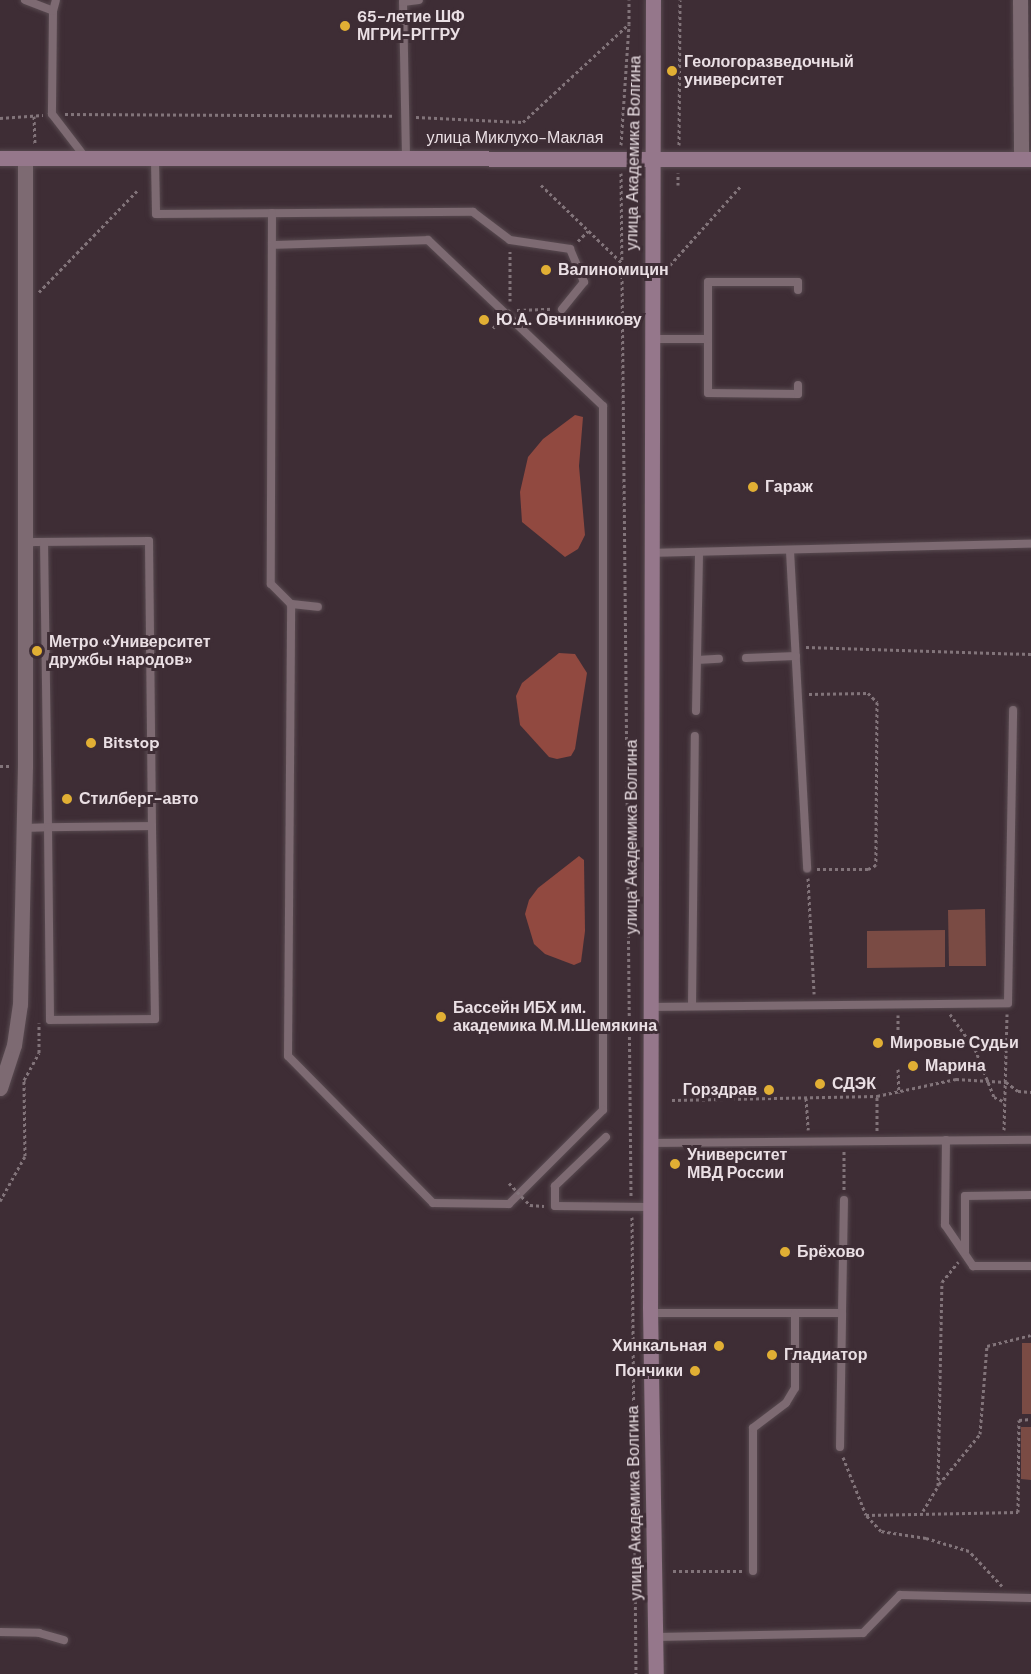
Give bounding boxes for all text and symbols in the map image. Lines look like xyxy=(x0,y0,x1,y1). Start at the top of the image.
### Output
place label: 65-летие ШФ МГРИ-РГГРУ xyxy=(357,7,465,45)
marker: 65-летие ШФ МГРИ-РГГРУ xyxy=(338,19,352,33)
place label: Геологоразведочный университет xyxy=(684,52,854,90)
street label: улица Академика Волгина xyxy=(623,55,645,251)
marker: Геологоразведочный университет xyxy=(665,64,679,78)
street label: улица Миклухо-Маклая xyxy=(427,128,603,148)
place label: Валиномицин xyxy=(558,260,669,280)
marker: Валиномицин xyxy=(539,263,553,277)
place label: Ю.А. Овчинникову xyxy=(496,310,642,330)
marker: Ю.А. Овчинникову xyxy=(477,313,491,327)
place label: Гараж xyxy=(765,477,813,497)
marker: Гараж xyxy=(746,480,760,494)
place label: Метро «Университет дружбы народов» xyxy=(49,632,211,670)
marker: Метро «Университет дружбы народов» xyxy=(30,644,44,658)
place label: Bitstop xyxy=(103,733,160,753)
marker: Bitstop xyxy=(84,736,98,750)
street label: улица Академика Волгина xyxy=(622,740,642,934)
place label: Стилберг-авто xyxy=(79,789,199,809)
marker: Стилберг-авто xyxy=(60,792,74,806)
place label: Бассейн ИБХ им. академика М.М.Шемякина xyxy=(453,998,657,1036)
marker: Бассейн ИБХ им. академика М.М.Шемякина xyxy=(434,1010,448,1024)
place label: Мировые Судьи xyxy=(890,1033,1019,1053)
marker: Мировые Судьи xyxy=(871,1036,885,1050)
place label: Марина xyxy=(925,1056,986,1076)
marker: Марина xyxy=(906,1059,920,1073)
place label: СДЭК xyxy=(832,1074,876,1094)
marker: СДЭК xyxy=(813,1077,827,1091)
place label: Горздрав xyxy=(683,1080,757,1100)
marker: Горздрав xyxy=(762,1083,776,1097)
place label: Университет МВД России xyxy=(687,1145,787,1183)
marker: Университет МВД России xyxy=(668,1157,682,1171)
place label: Брёхово xyxy=(797,1242,865,1262)
marker: Брёхово xyxy=(778,1245,792,1259)
place label: Хинкальная xyxy=(612,1336,707,1356)
marker: Хинкальная xyxy=(712,1339,726,1353)
place label: Гладиатор xyxy=(784,1345,867,1365)
marker: Гладиатор xyxy=(765,1348,779,1362)
place label: Пончики xyxy=(615,1361,683,1381)
marker: Пончики xyxy=(688,1364,702,1378)
street label: улица Академика Волгина xyxy=(624,1405,646,1601)

